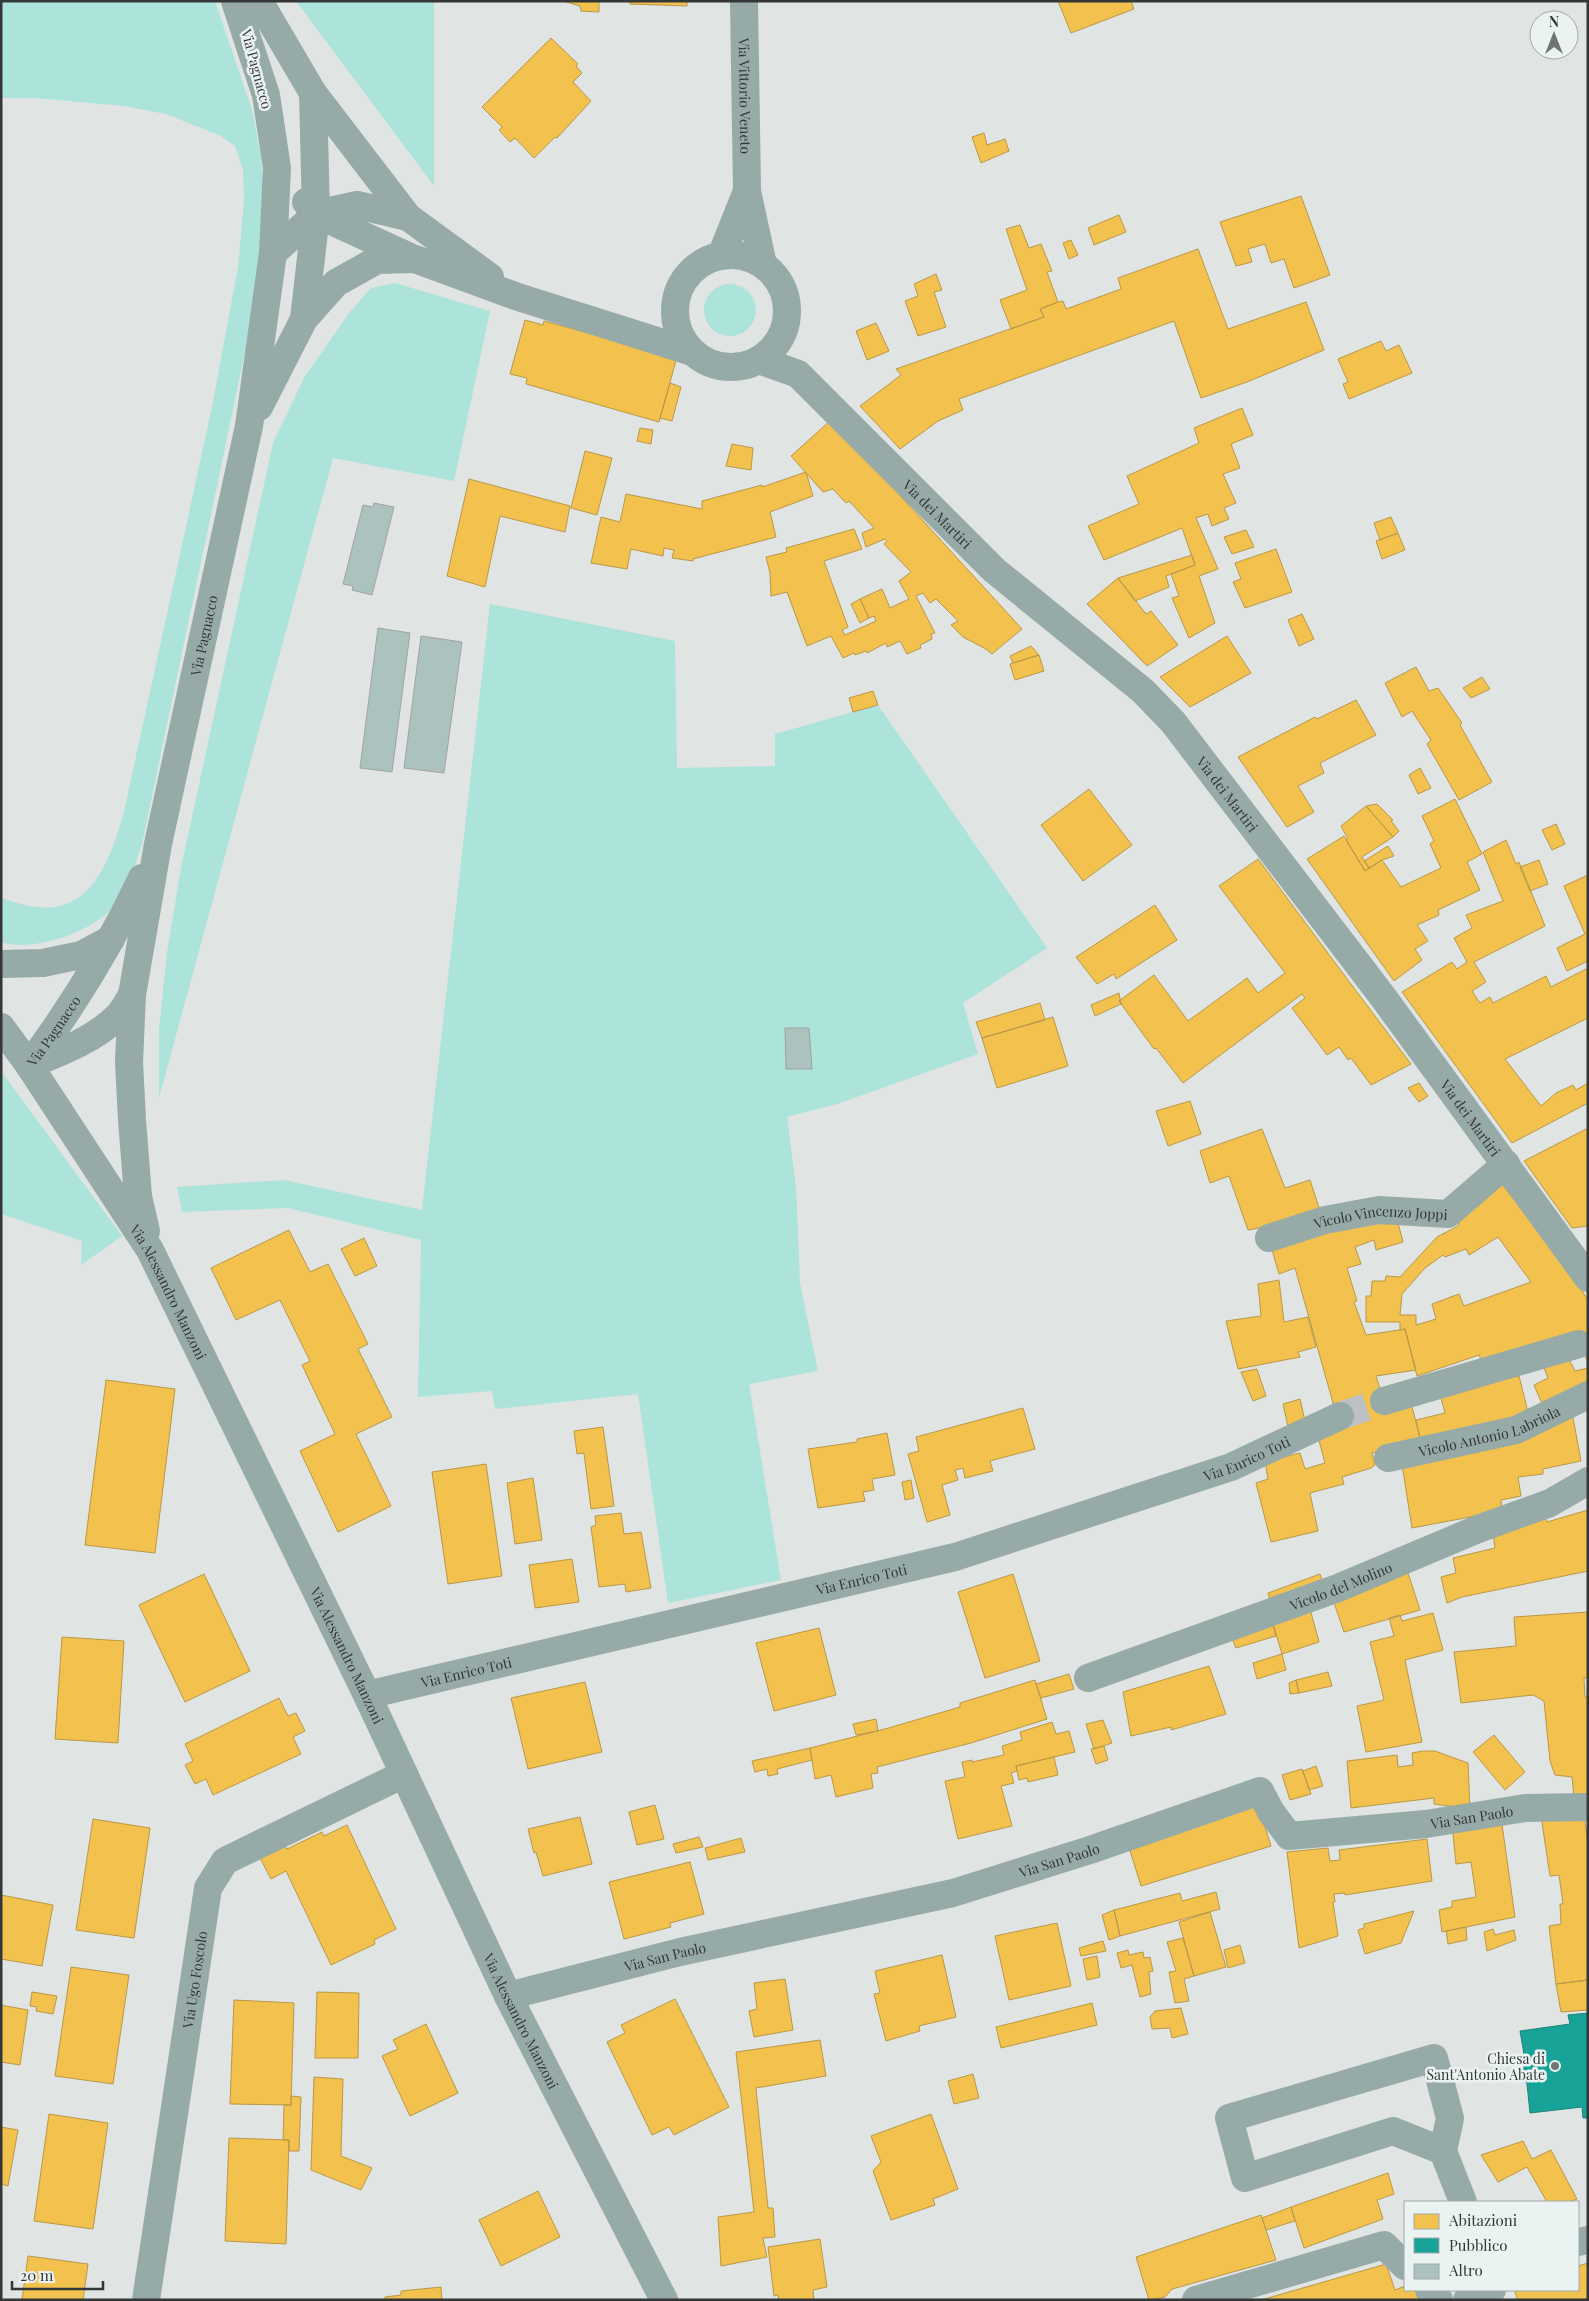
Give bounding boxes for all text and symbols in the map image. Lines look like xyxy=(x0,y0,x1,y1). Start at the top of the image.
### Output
north arrow xyxy=(1529,10,1579,60)
text: N xyxy=(1549,12,1559,31)
street label: Via Pagnacco xyxy=(237,26,277,111)
street label: Via Vittorio Veneto xyxy=(735,37,756,155)
street label: Via dei Martiri xyxy=(898,474,976,552)
street label: Via Pagnacco xyxy=(185,593,221,678)
street label: Via dei Martiri xyxy=(1192,751,1263,835)
street label: Via Pagnacco xyxy=(21,991,84,1071)
street label: Via dei Martiri xyxy=(1436,1075,1505,1160)
street label: Vicolo Vincenzo Joppi xyxy=(1310,1200,1448,1233)
street label: Via Alessandro Manzoni xyxy=(126,1220,211,1363)
street label: Vicolo Antonio Labriola xyxy=(1416,1401,1563,1461)
street label: Via Enrico Toti xyxy=(1200,1431,1293,1485)
street label: Vicolo del Molino xyxy=(1286,1557,1395,1615)
street label: Via Enrico Toti xyxy=(813,1559,909,1599)
street label: Via Alessandro Manzoni xyxy=(306,1583,389,1727)
street label: Via Enrico Toti xyxy=(418,1652,514,1692)
street label: Via San Paolo xyxy=(1428,1801,1515,1833)
street label: Via San Paolo xyxy=(1015,1838,1102,1882)
street label: Via Ugo Foscolo xyxy=(177,1929,211,2030)
street label: Via San Paolo xyxy=(621,1937,708,1976)
street label: Via Alessandro Manzoni xyxy=(479,1949,564,2092)
place label: Chiesa di Sant'Antonio Abate xyxy=(1427,2049,1545,2084)
marker: Chiesa di Sant'Antonio Abate xyxy=(1549,2060,1561,2072)
legend xyxy=(1404,2201,1579,2291)
text: Abitazioni xyxy=(1448,2210,1518,2230)
text: Pubblico xyxy=(1449,2235,1507,2255)
scale bar xyxy=(12,2258,104,2290)
text: Altro xyxy=(1448,2260,1483,2280)
text: 20 m xyxy=(20,2265,54,2285)

